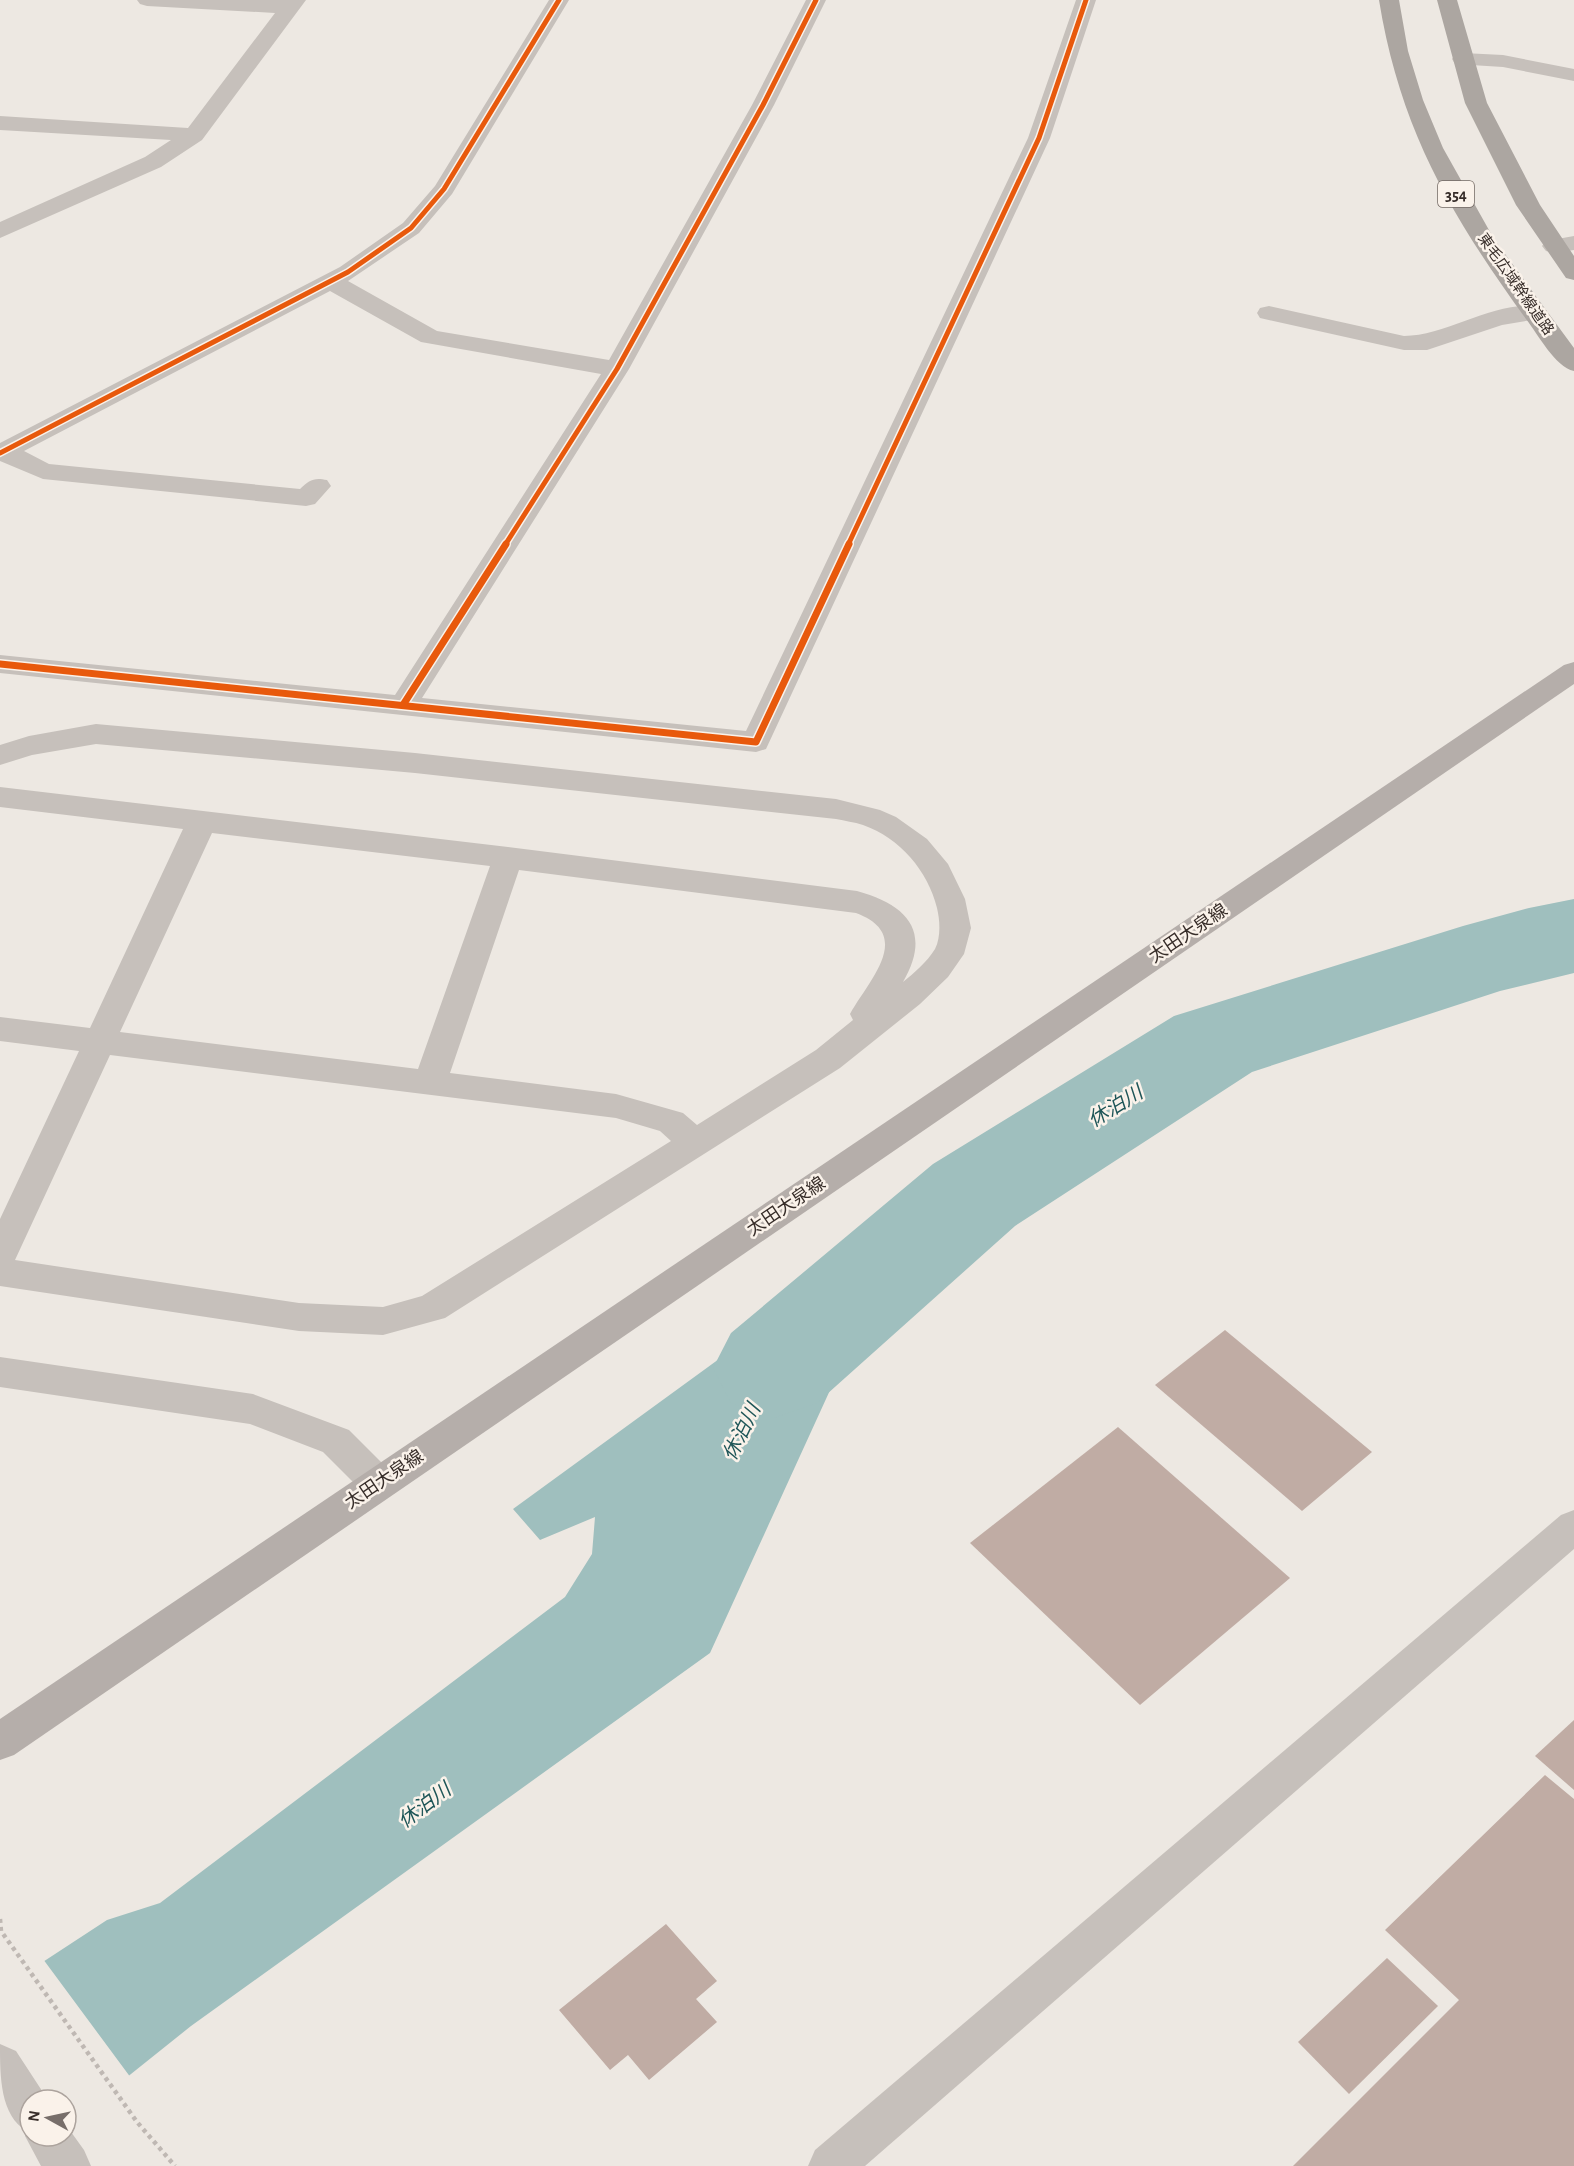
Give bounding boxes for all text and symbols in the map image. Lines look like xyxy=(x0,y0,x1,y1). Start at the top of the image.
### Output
road number: 354 xyxy=(1438,181,1474,207)
street label: 東毛広域幹線道路 xyxy=(1475,230,1557,338)
street label: 太田大泉線 xyxy=(1145,900,1231,966)
water label: 休泊川 xyxy=(1084,1081,1148,1131)
street label: 太田大泉線 xyxy=(743,1173,829,1239)
water label: 休泊川 xyxy=(719,1399,765,1464)
street label: 太田大泉線 xyxy=(341,1446,427,1512)
water label: 休泊川 xyxy=(394,1778,456,1832)
north arrow xyxy=(18,2088,78,2148)
text: N xyxy=(25,2109,43,2123)

